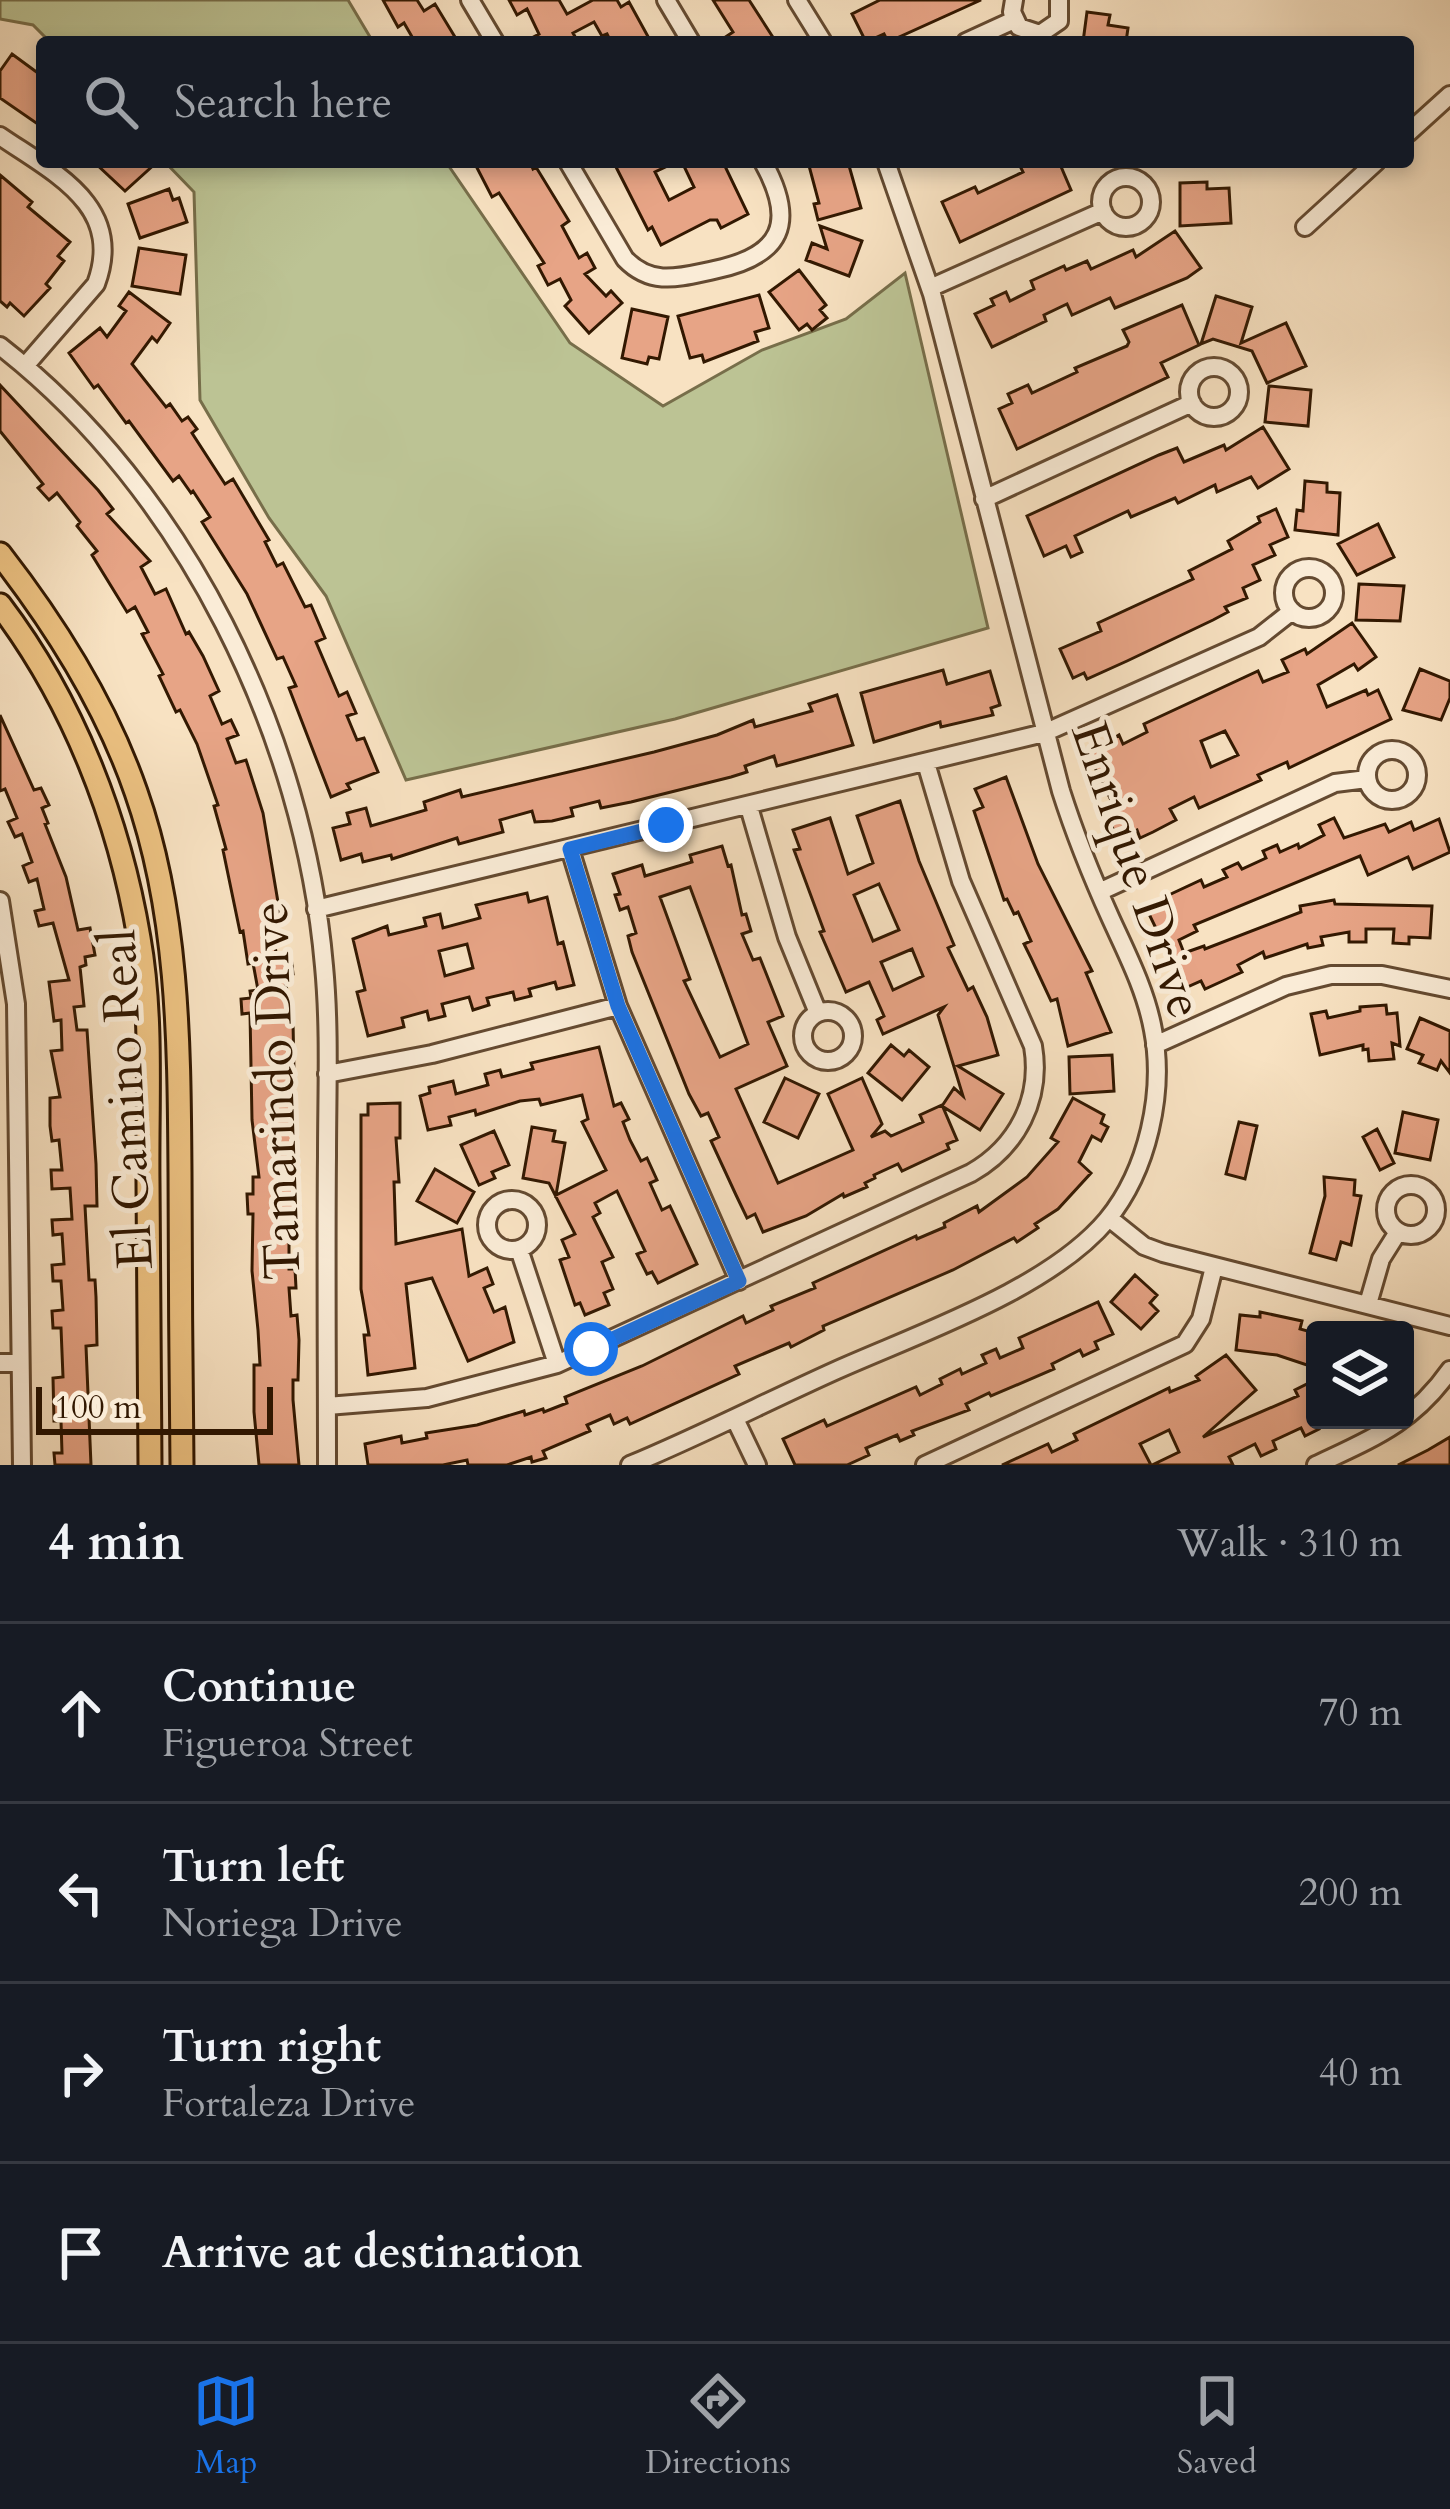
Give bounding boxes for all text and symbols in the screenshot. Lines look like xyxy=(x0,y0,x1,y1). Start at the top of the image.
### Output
search box xyxy=(36,36,1414,168)
icon: search xyxy=(78,69,144,135)
text: Search here xyxy=(174,72,392,133)
street label: Enrique Drive xyxy=(1054,713,1220,1027)
route end xyxy=(639,798,693,852)
street label: Tamarindo Drive xyxy=(235,901,319,1281)
street label: El Camino Real xyxy=(83,927,171,1271)
map controls xyxy=(1306,1321,1414,1429)
button: layers xyxy=(1306,1321,1414,1429)
route start xyxy=(564,1322,618,1376)
scale bar xyxy=(36,1381,273,1434)
text: 100 m xyxy=(54,1385,141,1430)
text: 4 min xyxy=(48,1508,184,1578)
text: Walk · 310 m xyxy=(1177,1517,1402,1570)
text: Continue xyxy=(162,1656,356,1717)
icon: ahead xyxy=(48,1680,114,1746)
text: 70 m xyxy=(1319,1686,1402,1739)
text: Figueroa Street xyxy=(162,1717,413,1770)
text: Turn left xyxy=(162,1836,344,1897)
icon: left xyxy=(48,1860,114,1926)
text: 200 m xyxy=(1299,1866,1402,1919)
text: Noriega Drive xyxy=(162,1897,403,1950)
text: Turn right xyxy=(162,2016,381,2077)
icon: right xyxy=(48,2040,114,2106)
text: 40 m xyxy=(1319,2046,1402,2099)
text: Fortaleza Drive xyxy=(162,2077,415,2130)
icon: arrive xyxy=(48,2220,114,2286)
text: Arrive at destination xyxy=(162,2222,582,2283)
tab: Map xyxy=(193,2368,259,2485)
tab: Directions xyxy=(645,2368,791,2485)
tab: Saved xyxy=(1177,2368,1257,2485)

